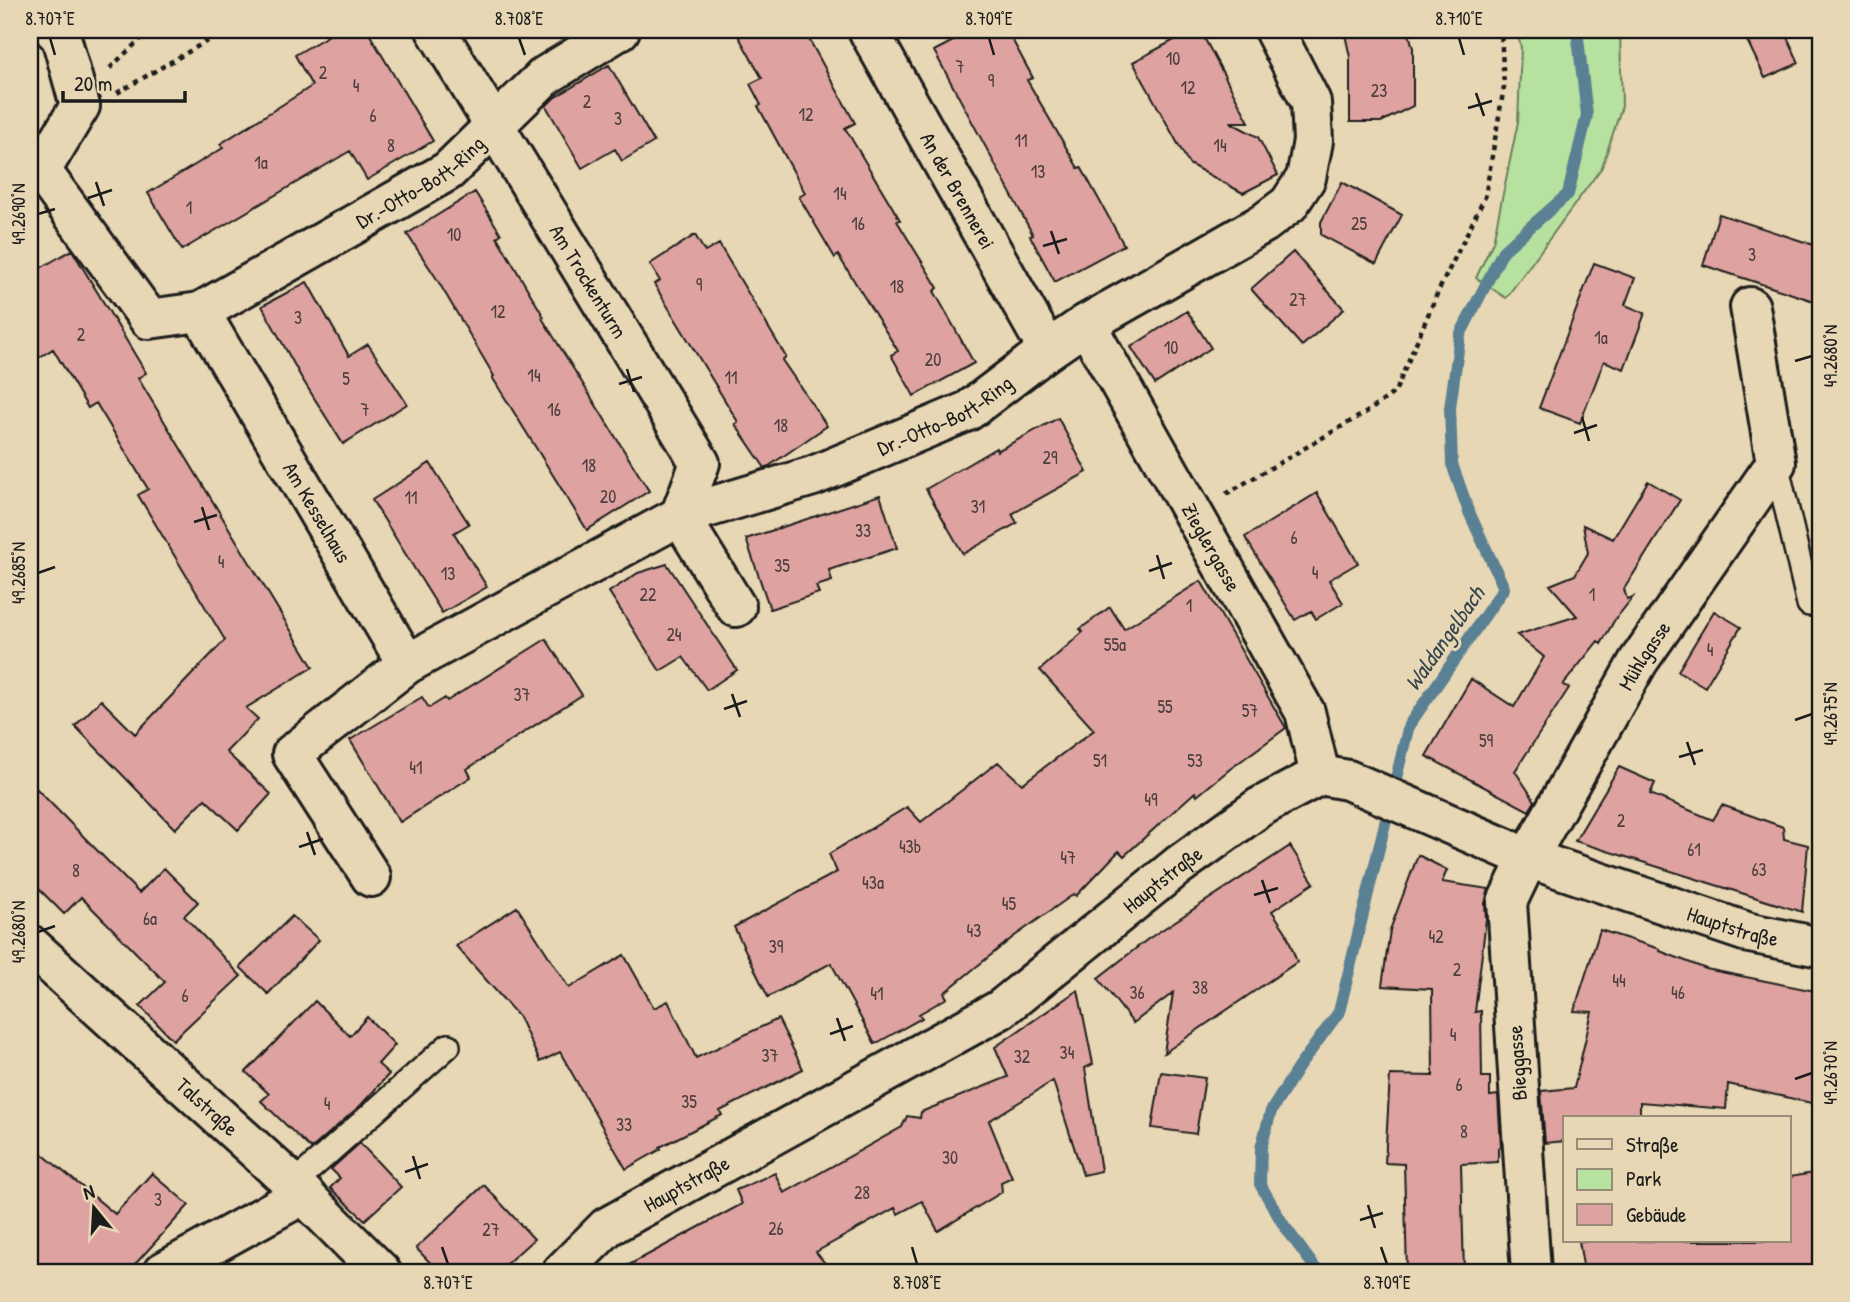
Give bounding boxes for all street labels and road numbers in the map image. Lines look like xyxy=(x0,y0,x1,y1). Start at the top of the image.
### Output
street label: An der Brennerei xyxy=(914,127,1003,254)
street label: Dr.-Otto-Bott-Ring xyxy=(350,129,491,235)
street label: Am Trockenturm xyxy=(543,219,635,343)
street label: Dr.-Otto-Bott-Ring xyxy=(873,368,1018,462)
street label: Am Kesselhaus xyxy=(277,456,359,568)
street label: Zieglergasse xyxy=(1175,497,1248,596)
street label: Mühlgasse xyxy=(1611,615,1677,695)
street label: Hauptstraße xyxy=(1116,839,1208,920)
street label: Hauptstraße xyxy=(1683,898,1781,953)
street label: Bieggasse xyxy=(1500,1024,1534,1102)
street label: Talstraße xyxy=(170,1071,245,1142)
street label: Hauptstraße xyxy=(638,1148,734,1219)

